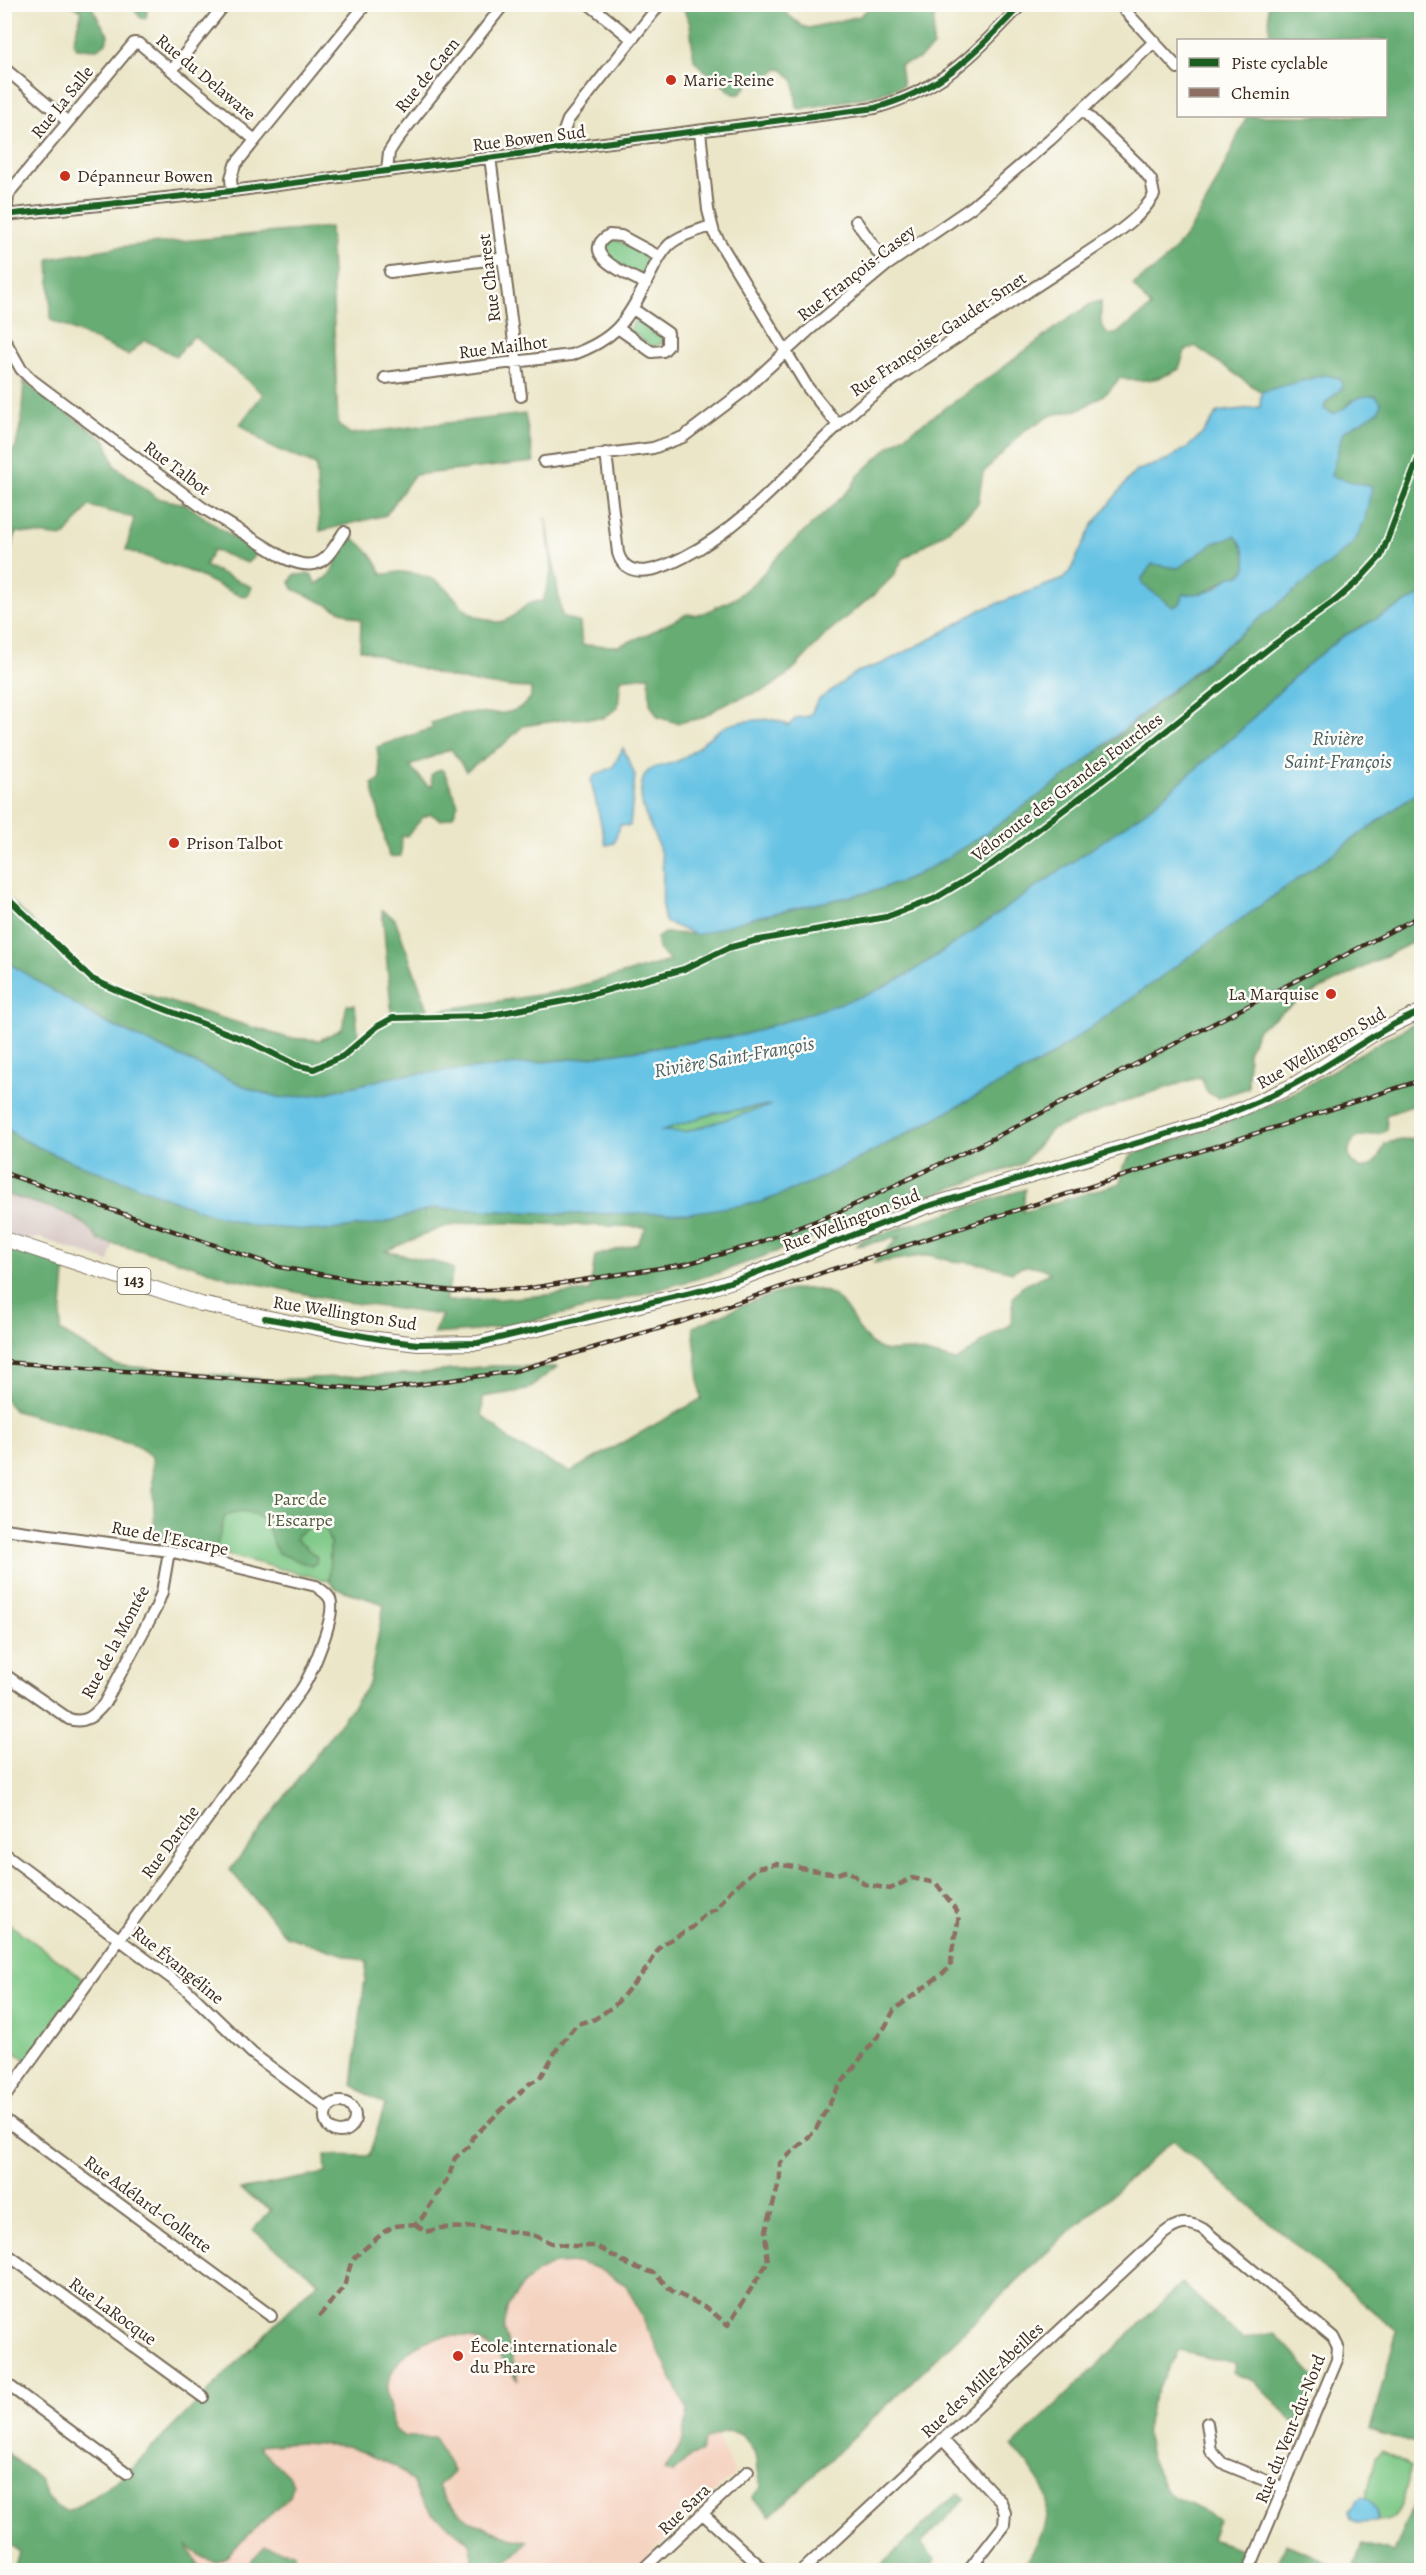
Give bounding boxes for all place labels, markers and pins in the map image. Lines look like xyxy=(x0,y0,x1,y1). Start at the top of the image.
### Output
place label: Marie-Reine xyxy=(683,68,774,92)
marker: Marie-Reine xyxy=(664,73,678,87)
place label: Dépanneur Bowen xyxy=(77,164,213,188)
marker: Dépanneur Bowen xyxy=(58,169,72,183)
place label: Prison Talbot xyxy=(186,831,283,855)
marker: Prison Talbot xyxy=(167,836,181,850)
place label: La Marquise xyxy=(1228,982,1319,1006)
marker: La Marquise xyxy=(1324,987,1338,1001)
place label: École internationale du Phare xyxy=(470,2334,617,2379)
marker: École internationale du Phare xyxy=(451,2349,465,2363)

